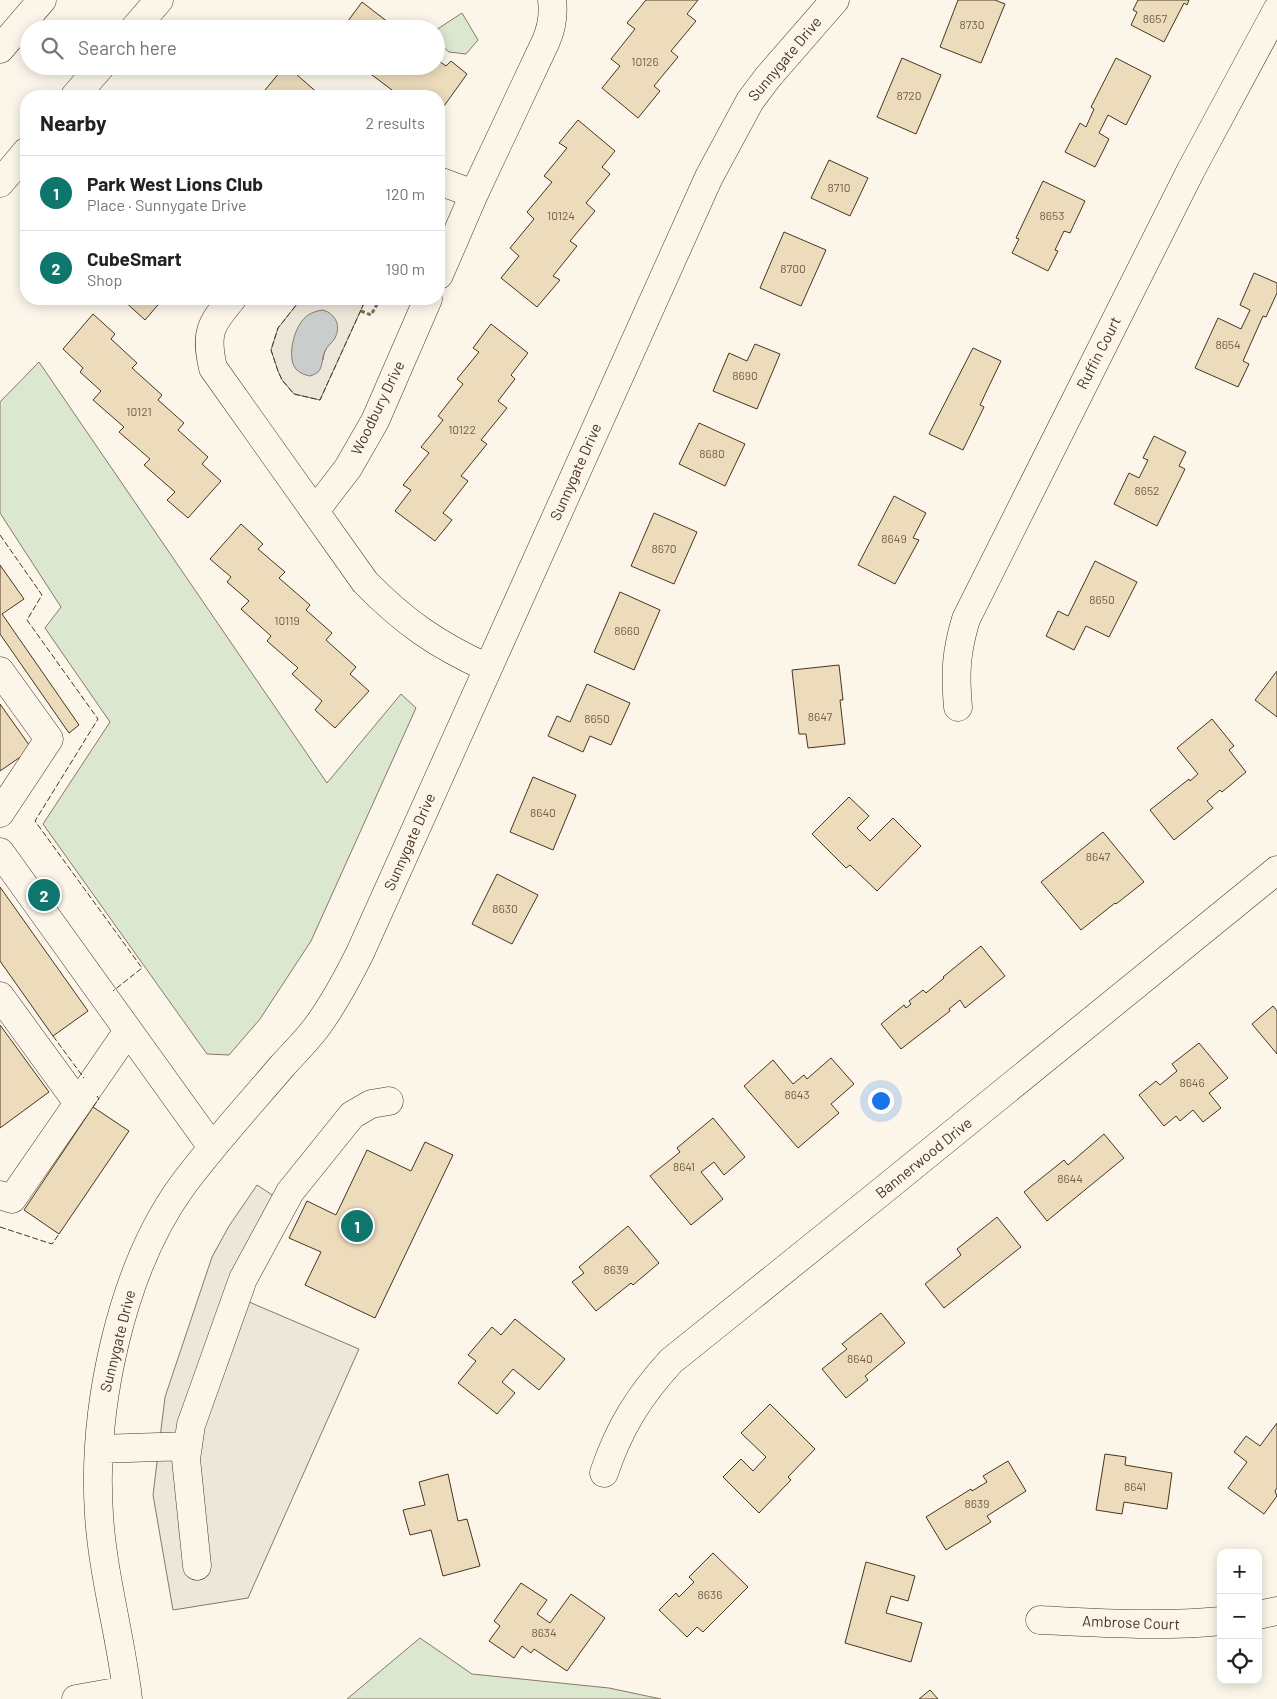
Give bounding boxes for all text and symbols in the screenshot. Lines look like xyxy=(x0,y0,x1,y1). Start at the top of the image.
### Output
house number: 8657 xyxy=(1143,11,1167,25)
street label: Sunnygate Drive xyxy=(744,12,825,104)
house number: 8730 xyxy=(960,17,984,31)
search box xyxy=(20,20,445,75)
icon: search xyxy=(38,34,66,62)
text: Search here xyxy=(78,36,177,59)
house number: 10126 xyxy=(631,54,659,68)
house number: 8720 xyxy=(896,88,922,102)
text: Nearby xyxy=(40,110,106,135)
text: 2 results xyxy=(366,113,425,132)
text: Park West Lions Club xyxy=(87,172,263,195)
house number: 8710 xyxy=(828,180,850,194)
text: 1 xyxy=(53,184,59,203)
text: 120 m xyxy=(385,184,425,203)
text: Place · Sunnygate Drive xyxy=(87,195,247,214)
house number: 10124 xyxy=(547,208,575,222)
house number: 8653 xyxy=(1040,208,1064,222)
text: CubeSmart xyxy=(87,247,182,270)
text: 2 xyxy=(52,259,60,278)
text: 190 m xyxy=(386,259,425,278)
house number: 8700 xyxy=(780,261,806,275)
text: Shop xyxy=(87,270,122,289)
street label: Ruffin Court xyxy=(1072,313,1124,392)
house number: 8654 xyxy=(1215,337,1241,351)
street label: Woodbury Drive xyxy=(347,358,408,458)
house number: 8690 xyxy=(732,368,758,382)
house number: 10121 xyxy=(126,404,152,418)
street label: Sunnygate Drive xyxy=(546,420,605,523)
house number: 10122 xyxy=(448,422,476,436)
house number: 8680 xyxy=(699,446,725,460)
house number: 8652 xyxy=(1134,483,1160,497)
house number: 8649 xyxy=(881,531,907,545)
house number: 8670 xyxy=(652,541,676,555)
house number: 8650 xyxy=(1089,592,1115,606)
house number: 10119 xyxy=(274,613,300,627)
house number: 8660 xyxy=(614,623,640,637)
house number: 8647 xyxy=(808,709,832,723)
house number: 8650 xyxy=(584,711,610,725)
street label: Sunnygate Drive xyxy=(380,790,439,893)
house number: 8640 xyxy=(530,805,556,819)
house number: 8647 xyxy=(1086,849,1110,863)
pin: 2 xyxy=(28,876,60,914)
house number: 8630 xyxy=(492,901,518,915)
house number: 8646 xyxy=(1179,1075,1205,1089)
house number: 8643 xyxy=(784,1087,810,1101)
your location xyxy=(868,1088,894,1114)
street label: Bannerwood Drive xyxy=(872,1113,975,1201)
house number: 8641 xyxy=(673,1159,695,1173)
house number: 8644 xyxy=(1057,1171,1083,1185)
pin: 1 xyxy=(341,1207,373,1245)
house number: 8639 xyxy=(604,1262,628,1276)
street label: Sunnygate Drive xyxy=(96,1288,138,1394)
house number: 8640 xyxy=(847,1351,873,1365)
house number: 8641 xyxy=(1124,1479,1146,1493)
house number: 8639 xyxy=(965,1496,989,1510)
map controls xyxy=(1217,1549,1262,1684)
button: + xyxy=(1217,1549,1262,1594)
house number: 8636 xyxy=(698,1587,722,1601)
button: − xyxy=(1217,1594,1262,1639)
street label: Ambrose Court xyxy=(1082,1611,1180,1633)
house number: 8634 xyxy=(531,1625,557,1639)
button: locate xyxy=(1217,1639,1262,1684)

